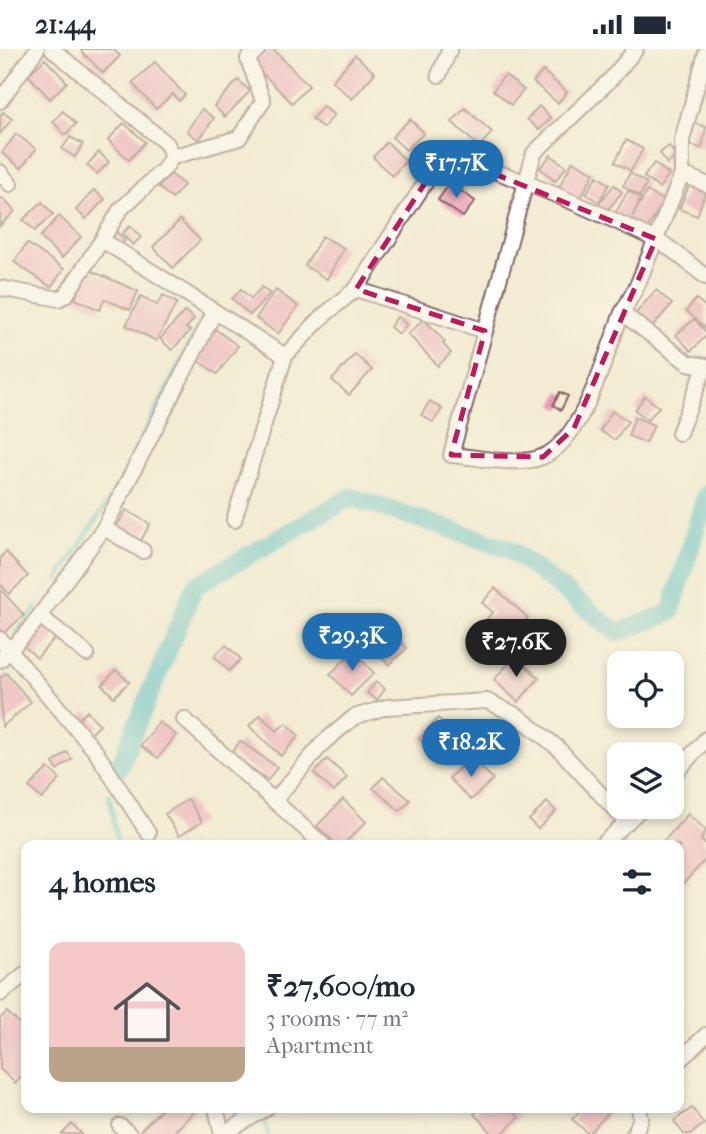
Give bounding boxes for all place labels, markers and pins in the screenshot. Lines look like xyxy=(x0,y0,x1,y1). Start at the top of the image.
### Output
pin: ₹17.7K xyxy=(399,141,513,200)
pin: ₹29.3K xyxy=(295,613,409,673)
pin: ₹27.6K xyxy=(459,619,573,679)
pin: ₹18.2K xyxy=(414,719,528,779)

